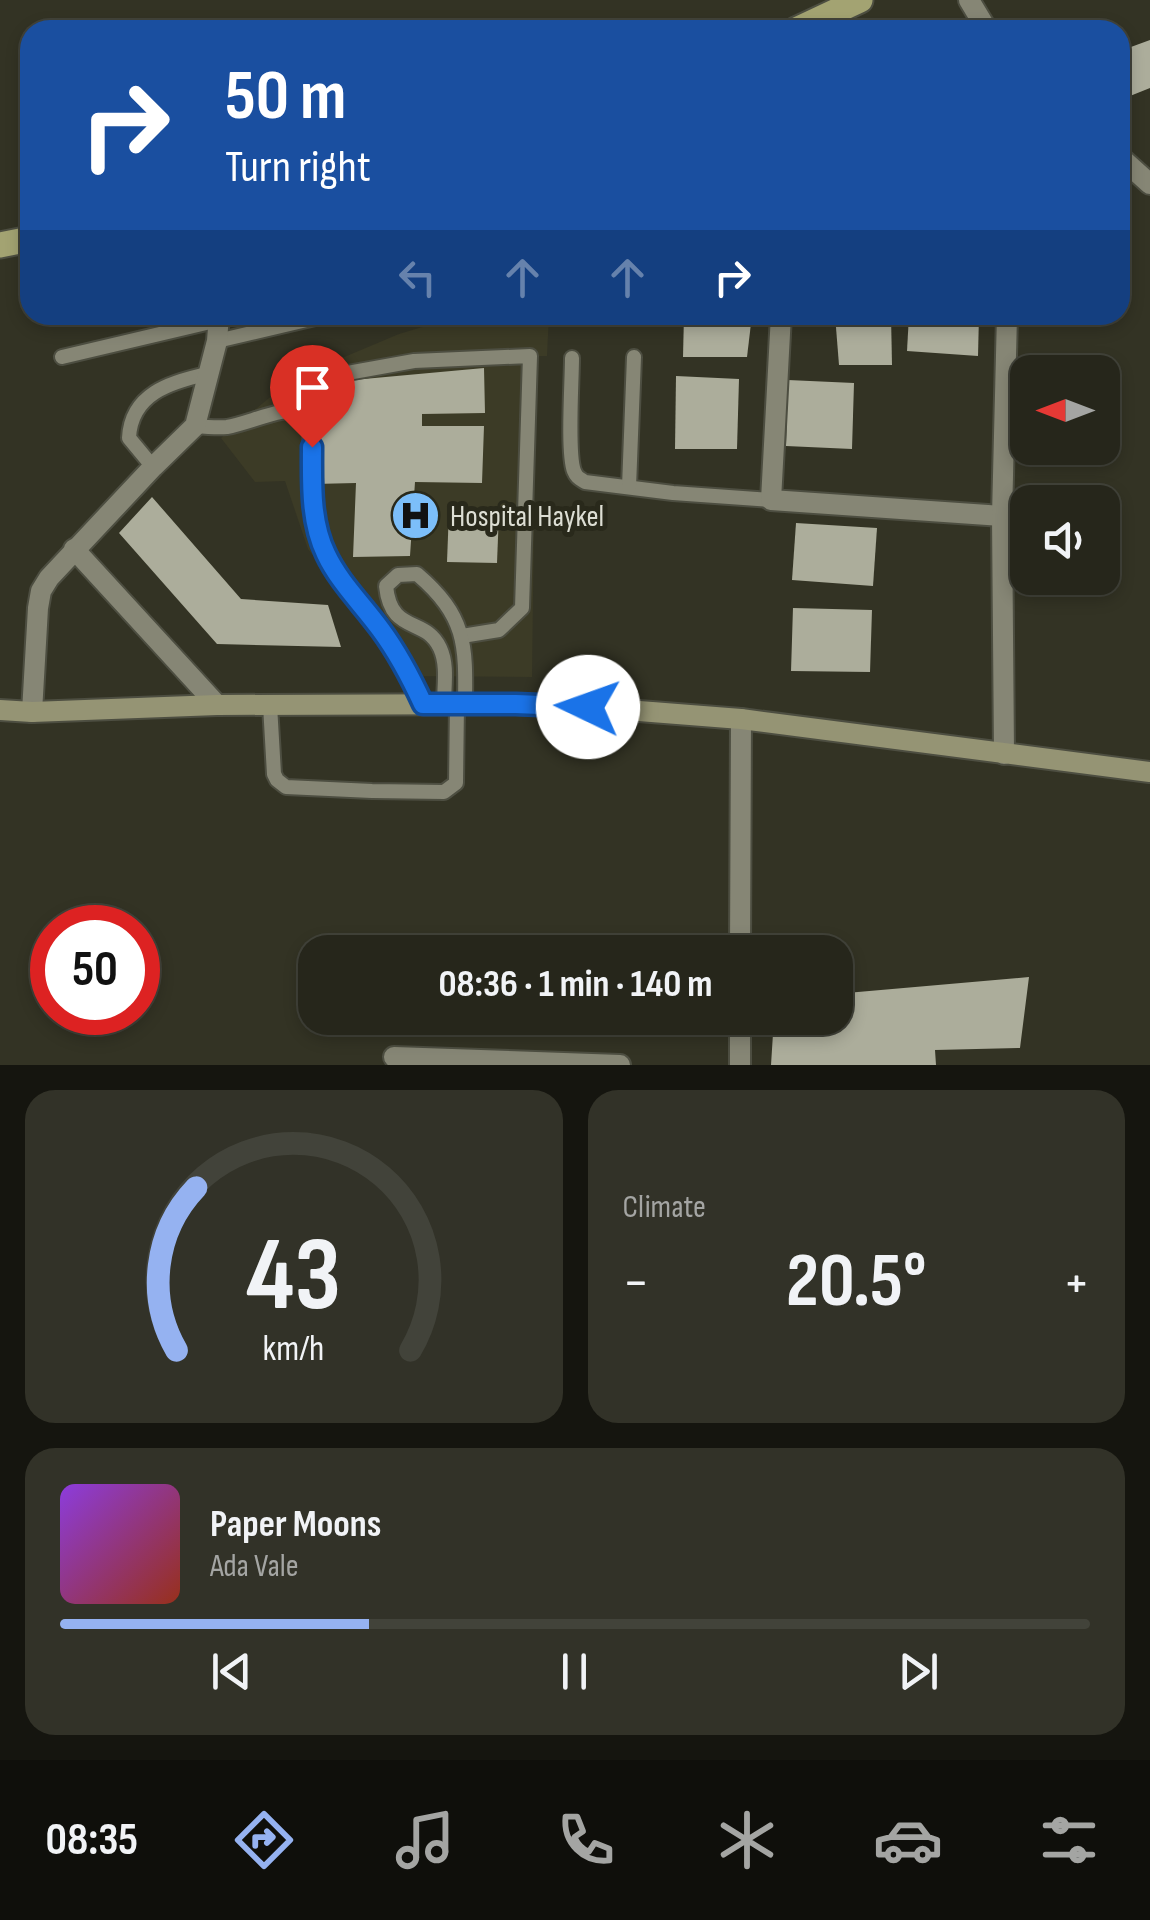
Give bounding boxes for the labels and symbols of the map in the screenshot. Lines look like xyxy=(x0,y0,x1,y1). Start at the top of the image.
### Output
pin xyxy=(270,345,355,448)
north arrow xyxy=(1010,355,1120,465)
hospital icon: Hospital Haykel xyxy=(389,490,441,542)
place label: Hospital Haykel xyxy=(450,499,604,535)
position arrow xyxy=(536,655,640,759)
speed limit sign: 50 xyxy=(30,905,160,1035)

